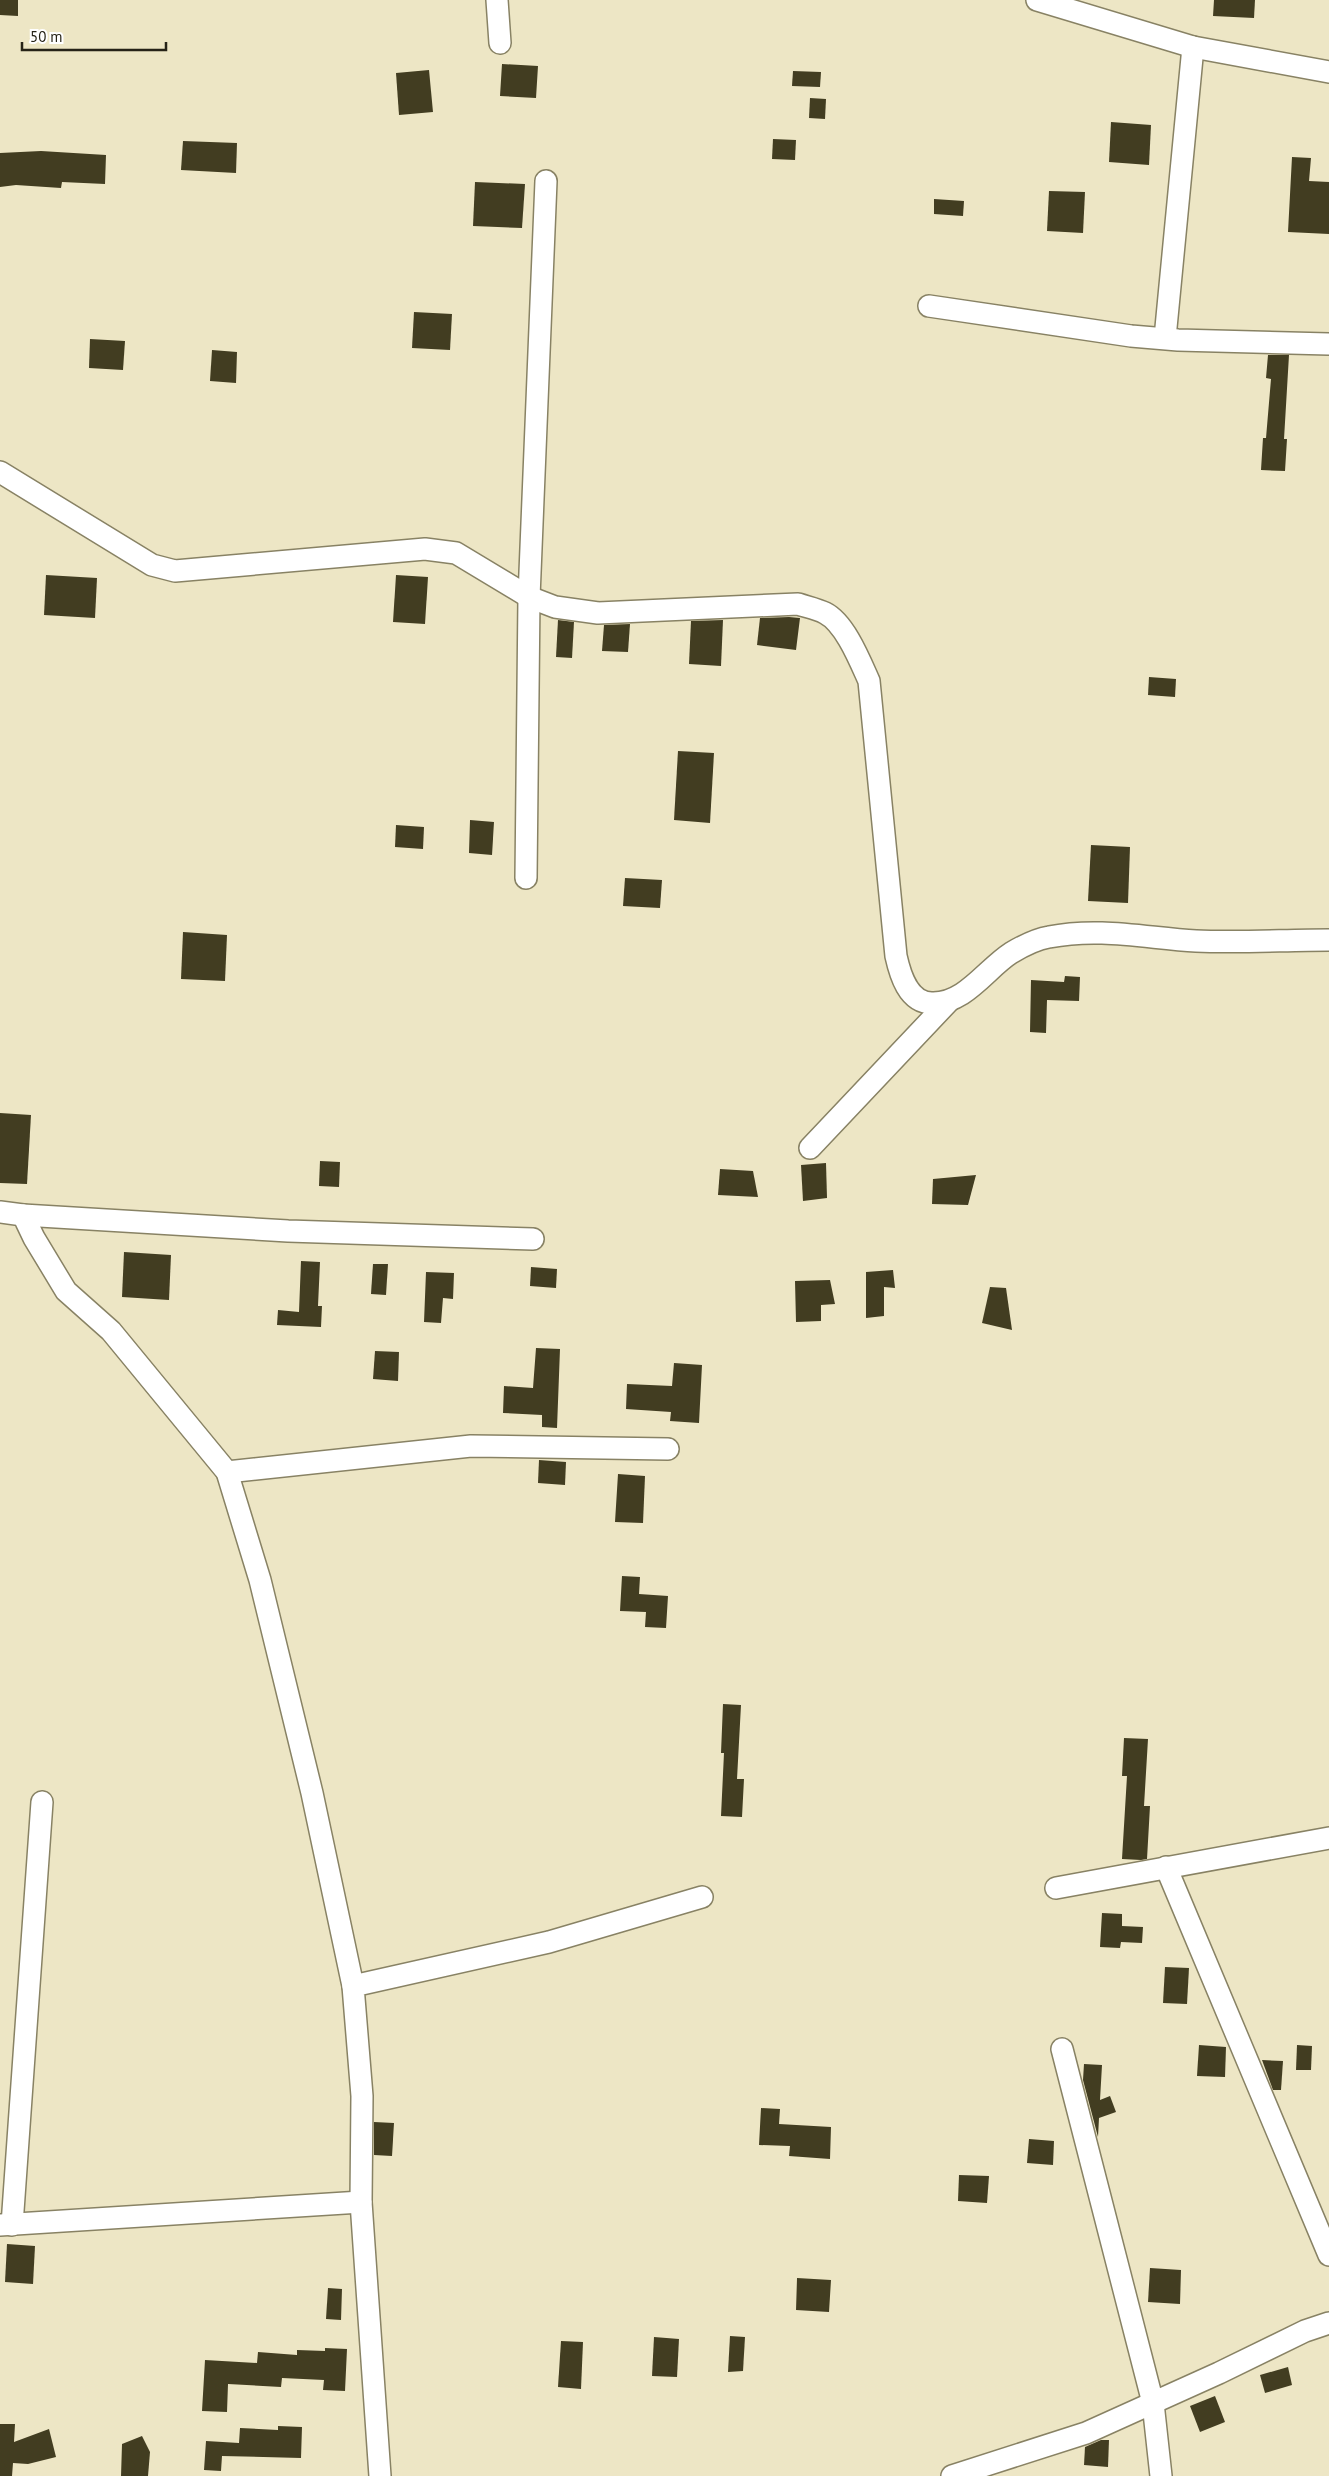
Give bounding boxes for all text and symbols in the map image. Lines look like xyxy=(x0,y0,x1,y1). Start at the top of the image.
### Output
scale bar xyxy=(22,20,166,52)
text: 50 m xyxy=(30,27,63,46)

